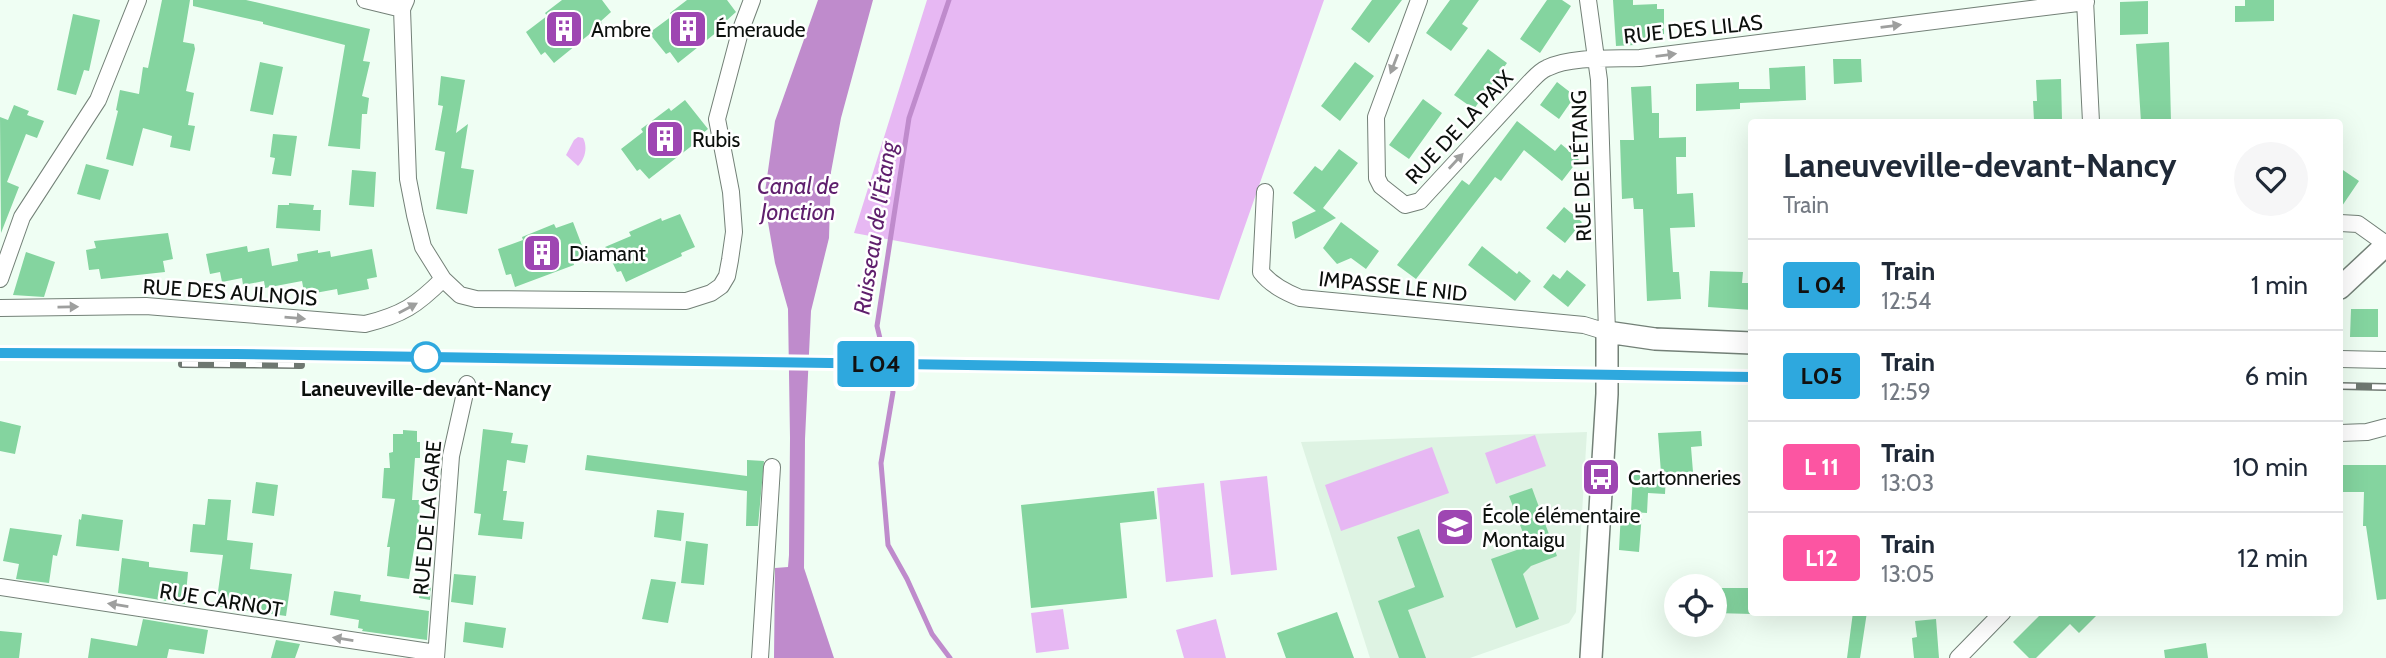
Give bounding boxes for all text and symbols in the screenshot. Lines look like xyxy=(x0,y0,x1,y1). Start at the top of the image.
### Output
building icon: Ambre xyxy=(543,8,585,50)
building icon: Émeraude xyxy=(667,8,709,50)
street label: RUE DES LILAS xyxy=(1622,9,1764,49)
place label: Ambre xyxy=(591,17,651,42)
place label: Émeraude xyxy=(715,17,806,42)
one-way arrow xyxy=(1880,21,1902,32)
one-way arrow xyxy=(1655,50,1677,61)
one-way arrow xyxy=(1389,53,1400,74)
street label: RUE DE LA PAIX xyxy=(1400,65,1518,189)
street label: RUE DE L'ÉTANG xyxy=(1566,90,1596,242)
building icon: Rubis xyxy=(644,118,686,160)
place label: Rubis xyxy=(692,127,741,152)
water label: Ruisseau de l'Étang xyxy=(846,138,903,317)
button: heart xyxy=(2234,142,2308,216)
text: Laneuveville-devant-Nancy xyxy=(1783,145,2176,185)
one-way arrow xyxy=(1448,153,1464,170)
water label: Canal de Jonction xyxy=(757,172,839,226)
text: Train xyxy=(1783,191,1829,219)
building icon: Diamant xyxy=(521,232,563,274)
place label: Diamant xyxy=(569,241,646,266)
text: Train xyxy=(1881,255,1935,287)
street label: IMPASSE LE NID xyxy=(1317,266,1469,306)
text: 1 min xyxy=(2251,269,2308,301)
text: L 04 xyxy=(1797,270,1846,299)
street label: RUE DES AULNOIS xyxy=(142,273,318,311)
text: 12:54 xyxy=(1881,287,1931,315)
one-way arrow xyxy=(57,301,79,313)
one-way arrow xyxy=(399,303,419,315)
one-way arrow xyxy=(284,313,306,324)
line badge: L 04 xyxy=(827,341,925,387)
marker: Laneuveville-devant-Nancy xyxy=(411,342,441,372)
text: Train xyxy=(1881,346,1935,378)
text: L 04 xyxy=(851,349,901,378)
text: 6 min xyxy=(2245,360,2308,392)
text: L05 xyxy=(1801,361,1842,390)
place label: Laneuveville-devant-Nancy xyxy=(301,376,552,401)
text: 12:59 xyxy=(1881,378,1931,406)
text: Train xyxy=(1881,437,1935,469)
street label: RUE DE LA GARE xyxy=(408,440,446,596)
text: 10 min xyxy=(2233,451,2308,483)
text: L 11 xyxy=(1804,452,1839,481)
bus stop icon: Cartonneries xyxy=(1580,456,1622,498)
place label: Cartonneries xyxy=(1628,465,1741,490)
text: 13:03 xyxy=(1881,469,1934,497)
place label: École élémentaire Montaigu xyxy=(1482,503,1641,552)
school or university icon: École élémentaire Montaigu xyxy=(1434,506,1476,548)
text: Train xyxy=(1881,528,1935,560)
text: 12 min xyxy=(2237,542,2308,574)
text: L12 xyxy=(1805,543,1838,572)
text: 13:05 xyxy=(1881,560,1934,588)
map controls xyxy=(1664,574,1727,637)
button: locate xyxy=(1664,574,1727,637)
street label: RUE CARNOT xyxy=(158,578,284,622)
one-way arrow xyxy=(107,599,129,610)
one-way arrow xyxy=(331,633,353,644)

